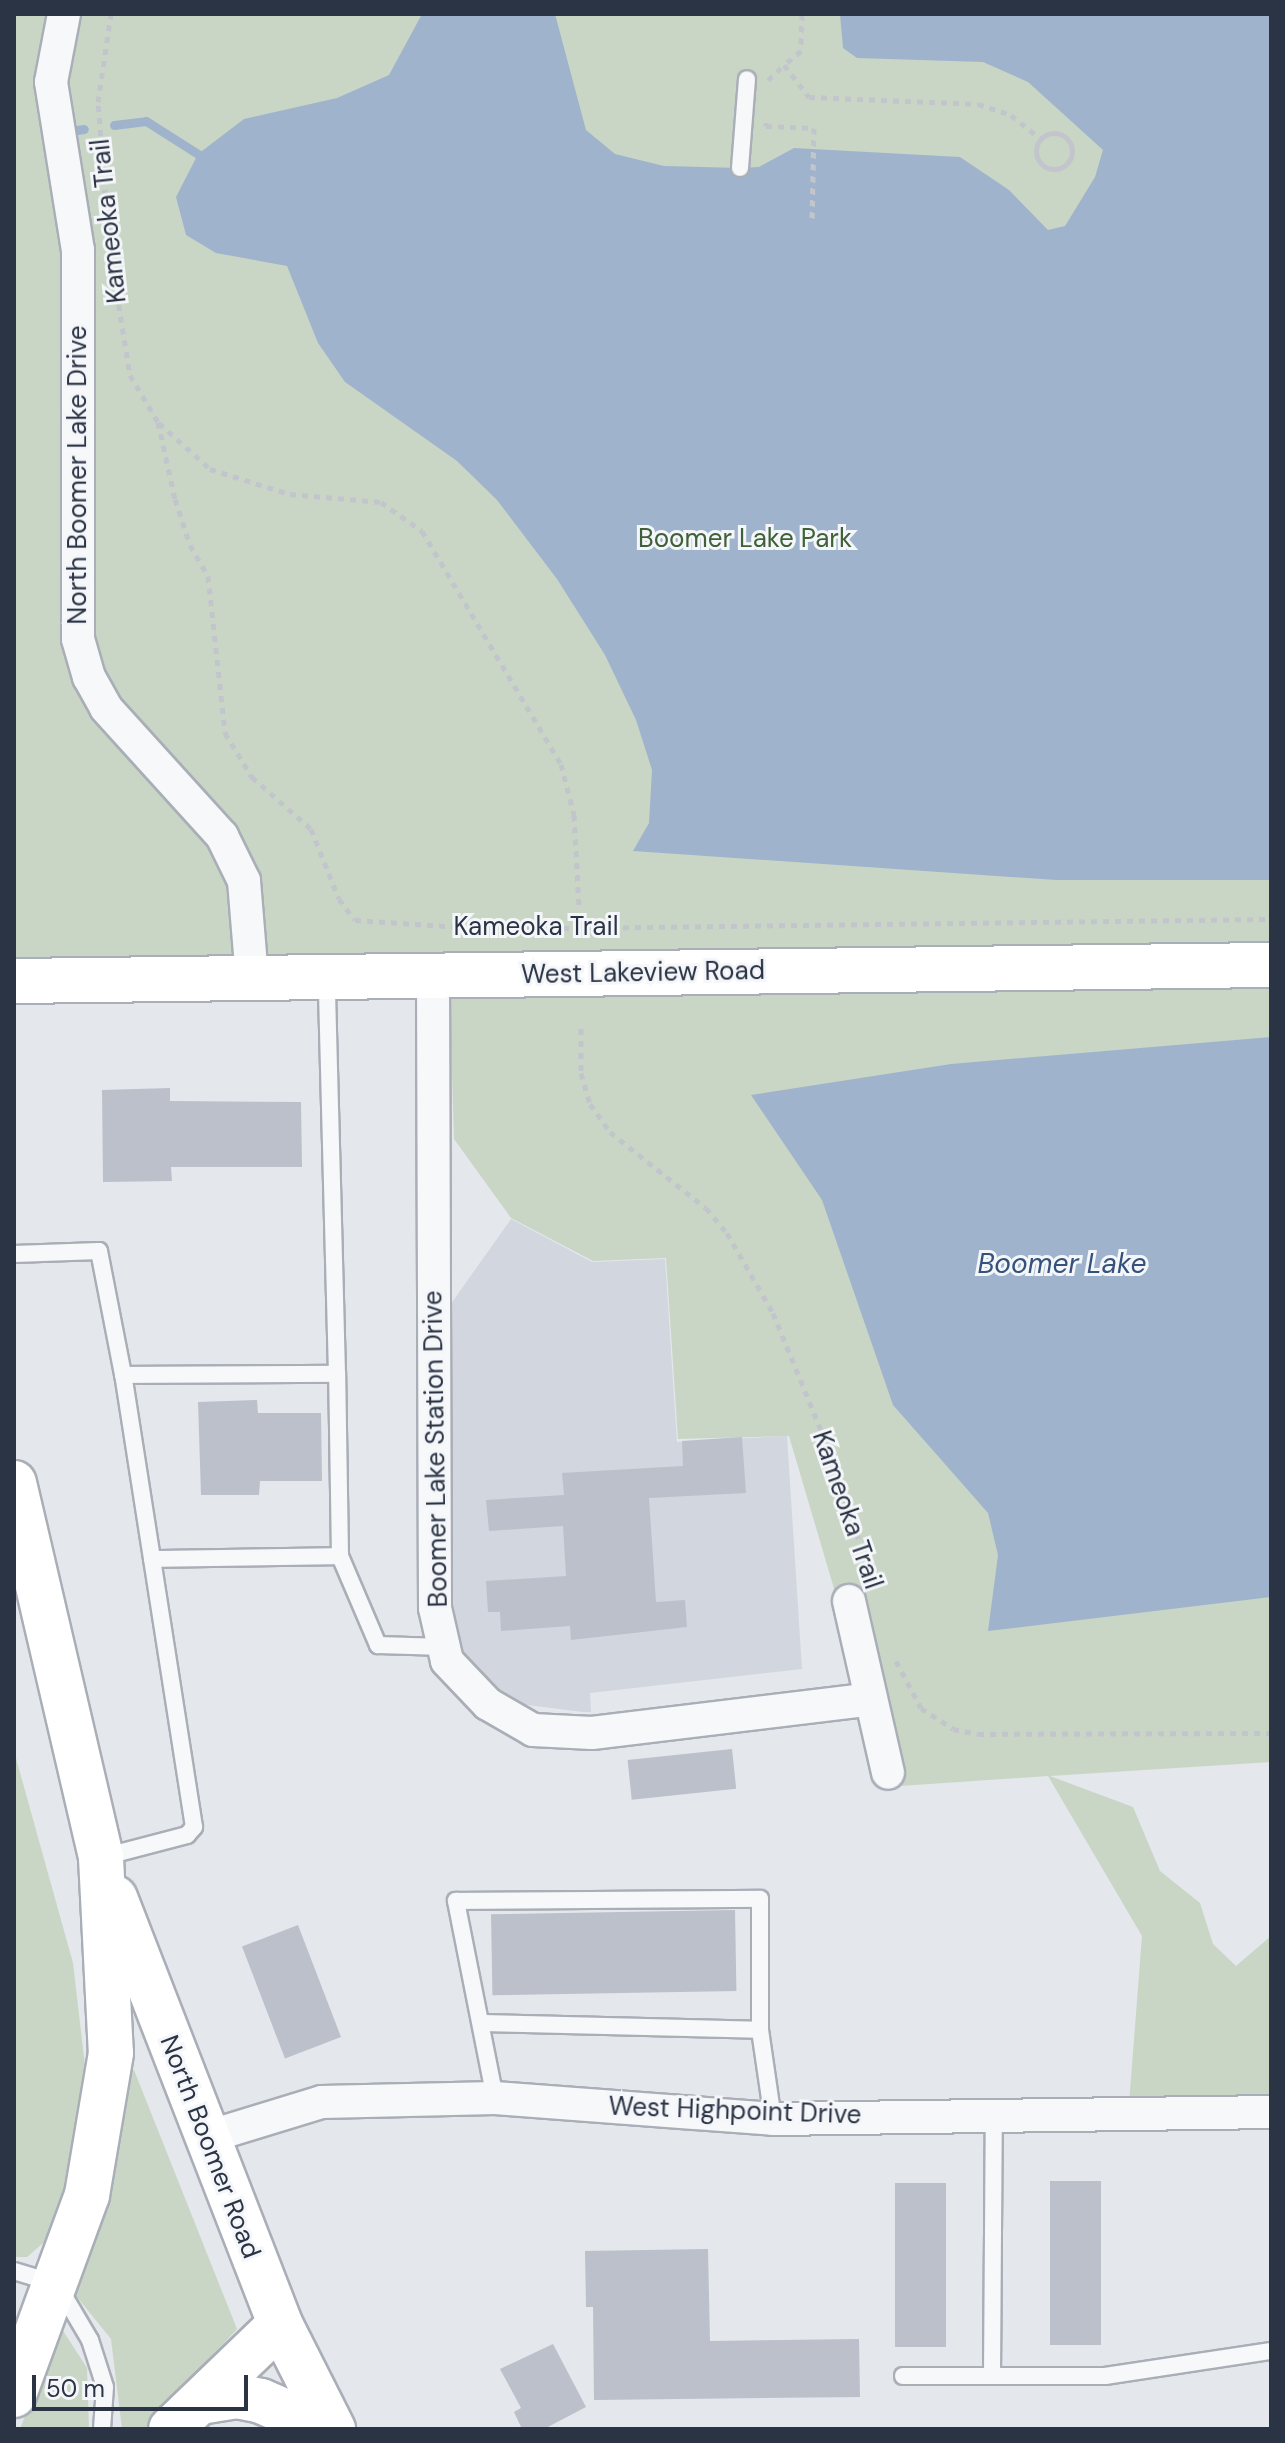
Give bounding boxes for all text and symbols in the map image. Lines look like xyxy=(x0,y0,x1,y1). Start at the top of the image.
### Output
street label: Kameoka Trail xyxy=(85,137,133,305)
street label: North Boomer Lake Drive xyxy=(62,325,94,625)
park label: Boomer Lake Park xyxy=(638,523,852,555)
street label: Kameoka Trail xyxy=(453,911,619,943)
street label: West Lakeview Road xyxy=(521,955,765,991)
water label: Boomer Lake xyxy=(977,1247,1147,1281)
street label: Boomer Lake Station Drive xyxy=(418,1290,454,1608)
street label: Kameoka Trail xyxy=(805,1427,889,1593)
street label: North Boomer Road xyxy=(153,2031,267,2263)
street label: West Highpoint Drive xyxy=(608,2091,862,2131)
scale bar xyxy=(36,2359,252,2409)
text: 50 m xyxy=(46,2373,105,2404)

